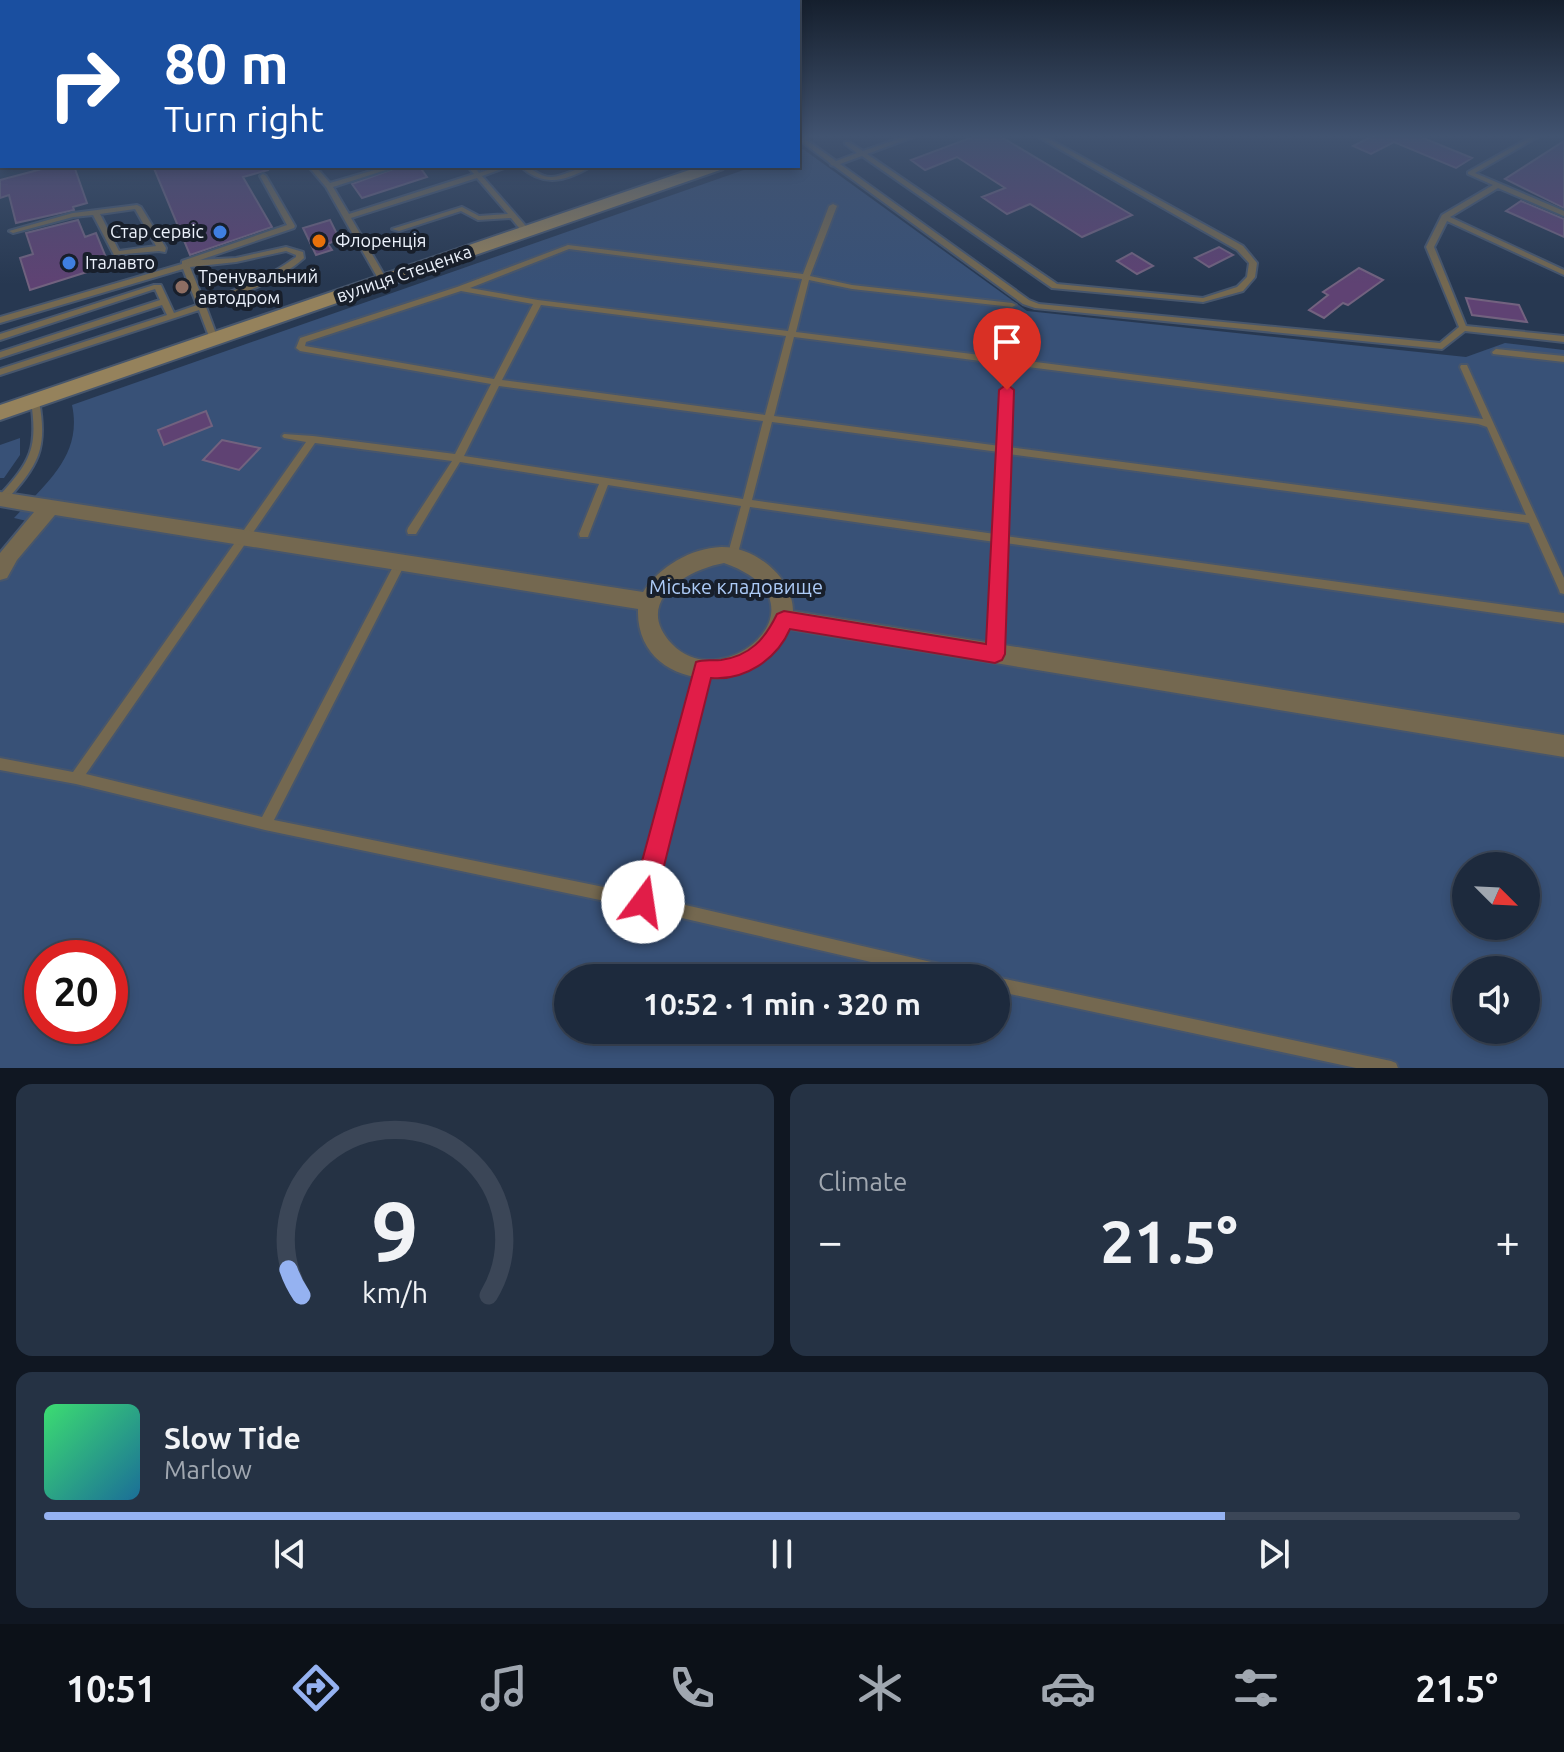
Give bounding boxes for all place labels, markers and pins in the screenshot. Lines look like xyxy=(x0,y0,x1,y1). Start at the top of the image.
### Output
place label: Стар сервіс xyxy=(110,221,204,241)
marker: Стар сервіс xyxy=(211,223,229,241)
place label: Флоренція xyxy=(335,230,427,250)
marker: Флоренція xyxy=(310,232,328,250)
place label: Італавто xyxy=(85,252,155,272)
marker: Італавто xyxy=(60,254,78,272)
place label: Тренувальний автодром xyxy=(198,266,318,307)
marker: Тренувальний автодром xyxy=(173,278,191,296)
pin xyxy=(973,308,1041,390)

